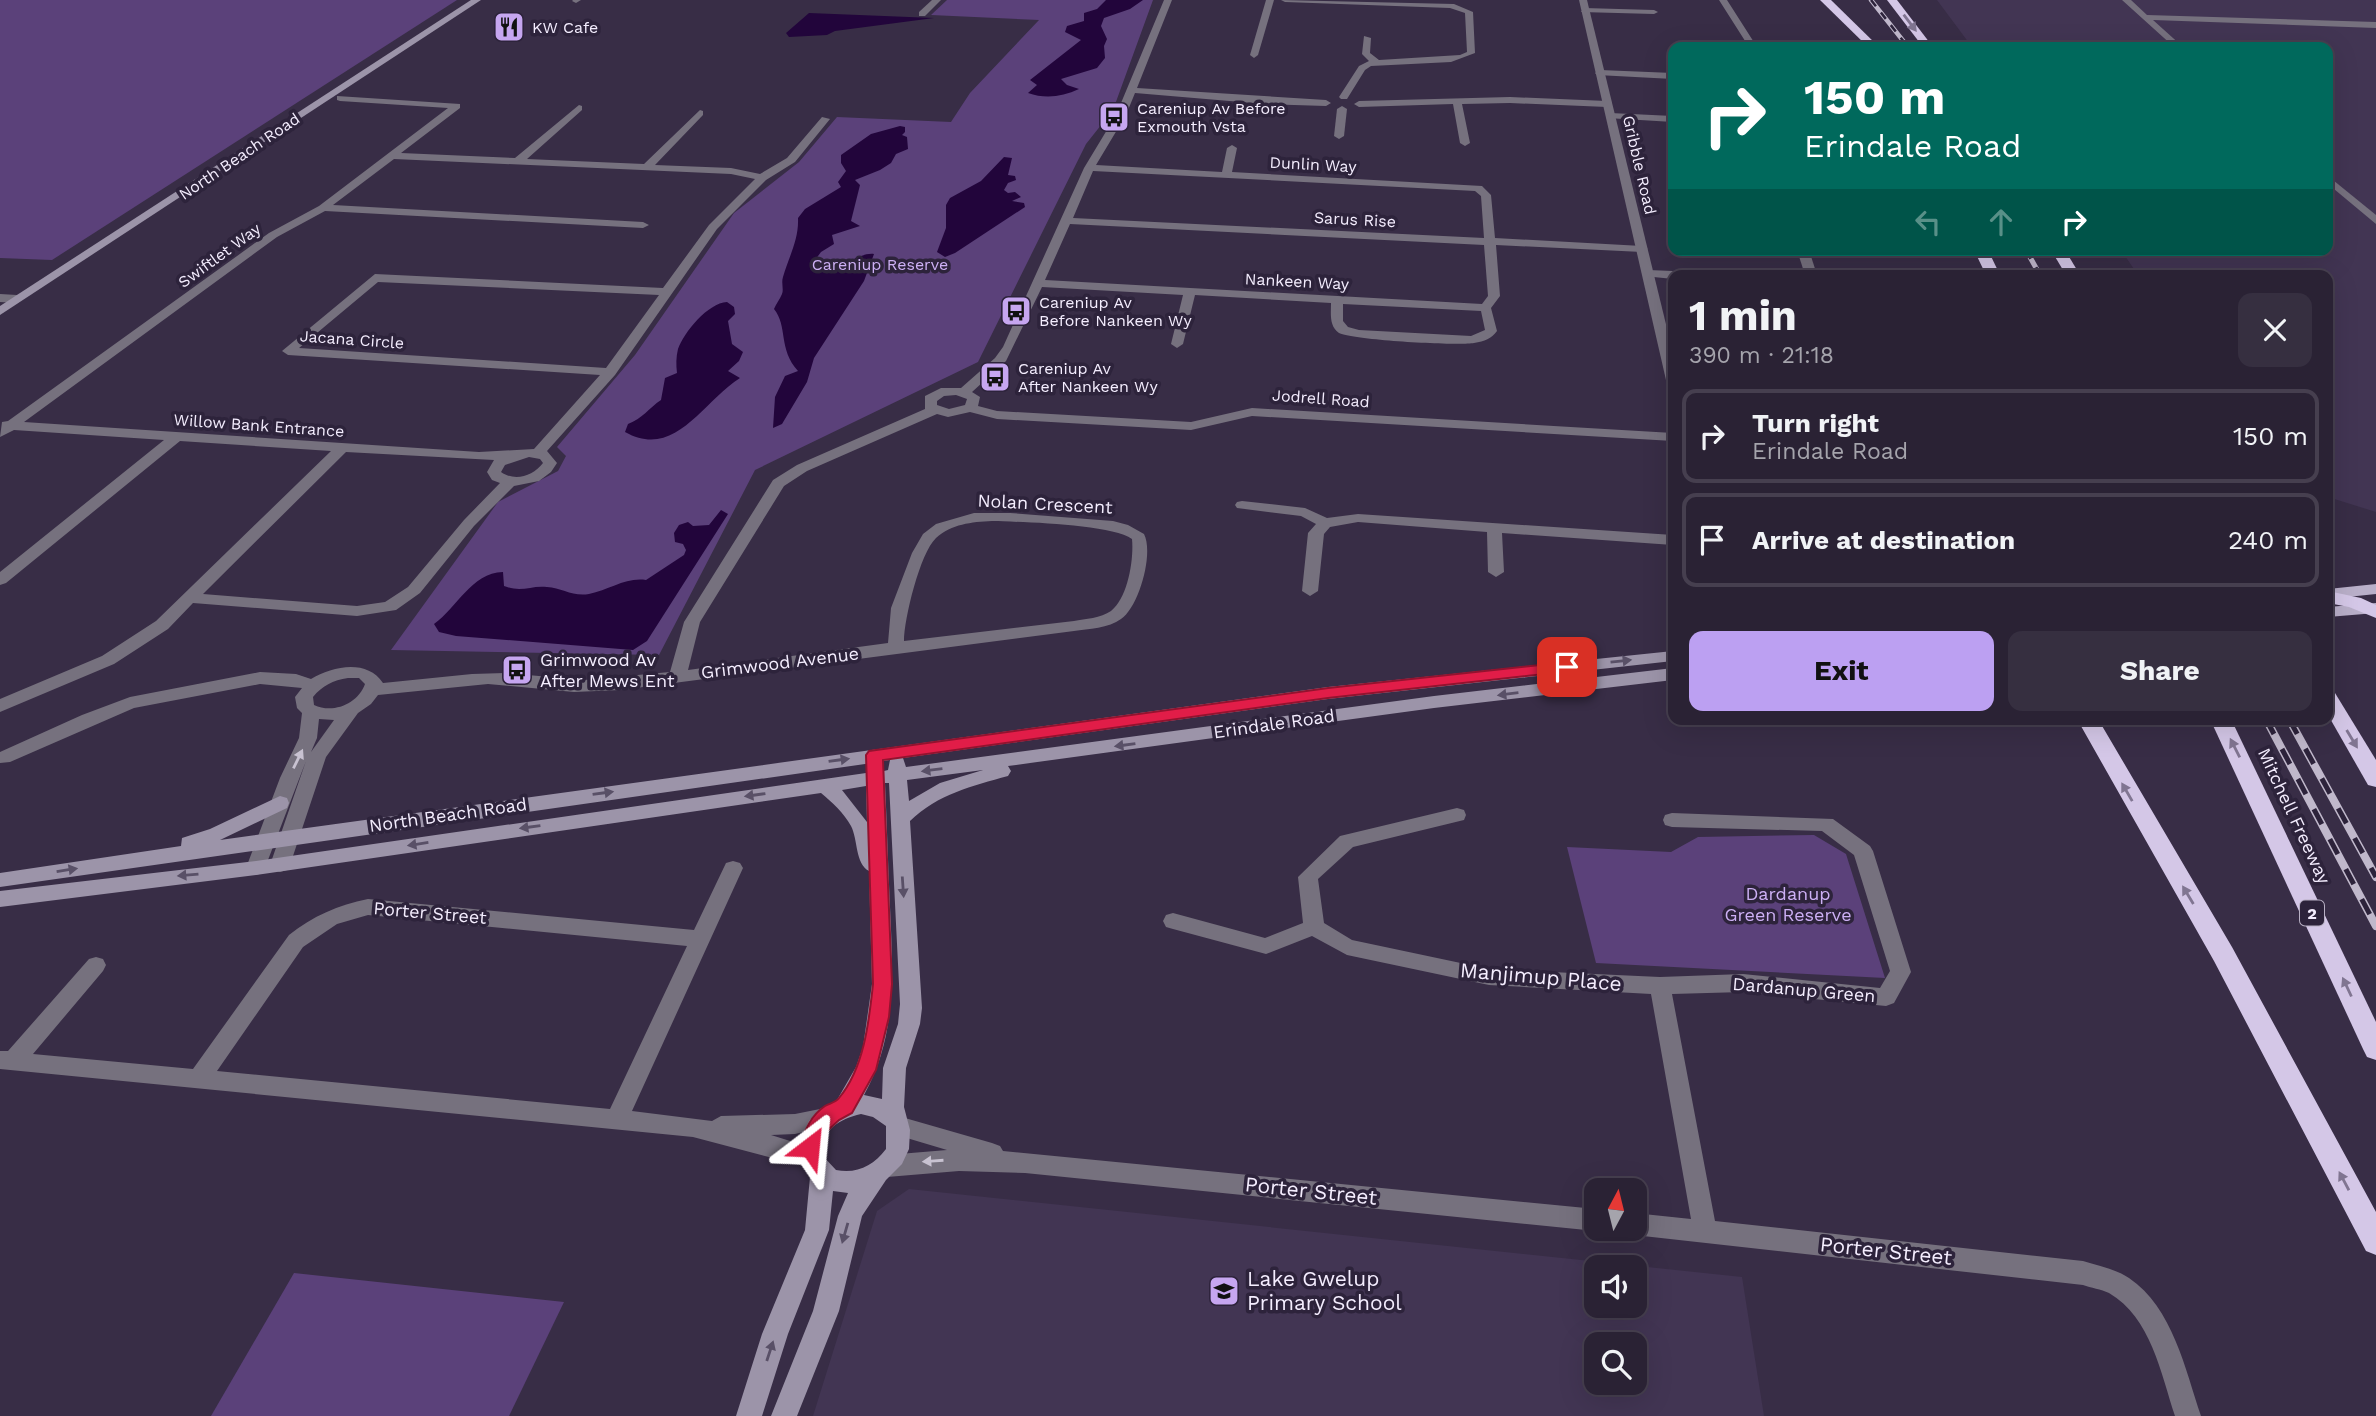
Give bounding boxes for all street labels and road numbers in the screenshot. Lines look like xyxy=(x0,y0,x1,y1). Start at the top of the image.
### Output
street label: North Beach Road xyxy=(175,109,303,204)
street label: Gribble Road xyxy=(1619,114,1660,216)
street label: Dunlin Way xyxy=(1269,153,1358,176)
street label: Sarus Rise xyxy=(1314,208,1396,231)
street label: Swiftlet Way xyxy=(174,219,265,292)
street label: Nankeen Way xyxy=(1244,269,1350,294)
street label: Jacana Circle xyxy=(299,326,405,353)
street label: Jodrell Road xyxy=(1272,386,1370,411)
street label: Willow Bank Entrance xyxy=(173,410,345,441)
street label: Nolan Crescent xyxy=(977,489,1114,518)
street label: Grimwood Avenue xyxy=(700,642,860,683)
street label: Erindale Road xyxy=(1212,705,1336,742)
street label: Mitchell Freeway xyxy=(2254,745,2335,888)
street label: North Beach Road xyxy=(368,793,528,836)
street label: Porter Street xyxy=(373,897,488,928)
road number: 2 xyxy=(2300,900,2324,925)
street label: Manjimup Place xyxy=(1459,957,1623,996)
street label: Dardanup Green xyxy=(1732,973,1876,1006)
street label: Porter Street xyxy=(1244,1171,1378,1210)
street label: Porter Street xyxy=(1819,1231,1953,1270)

